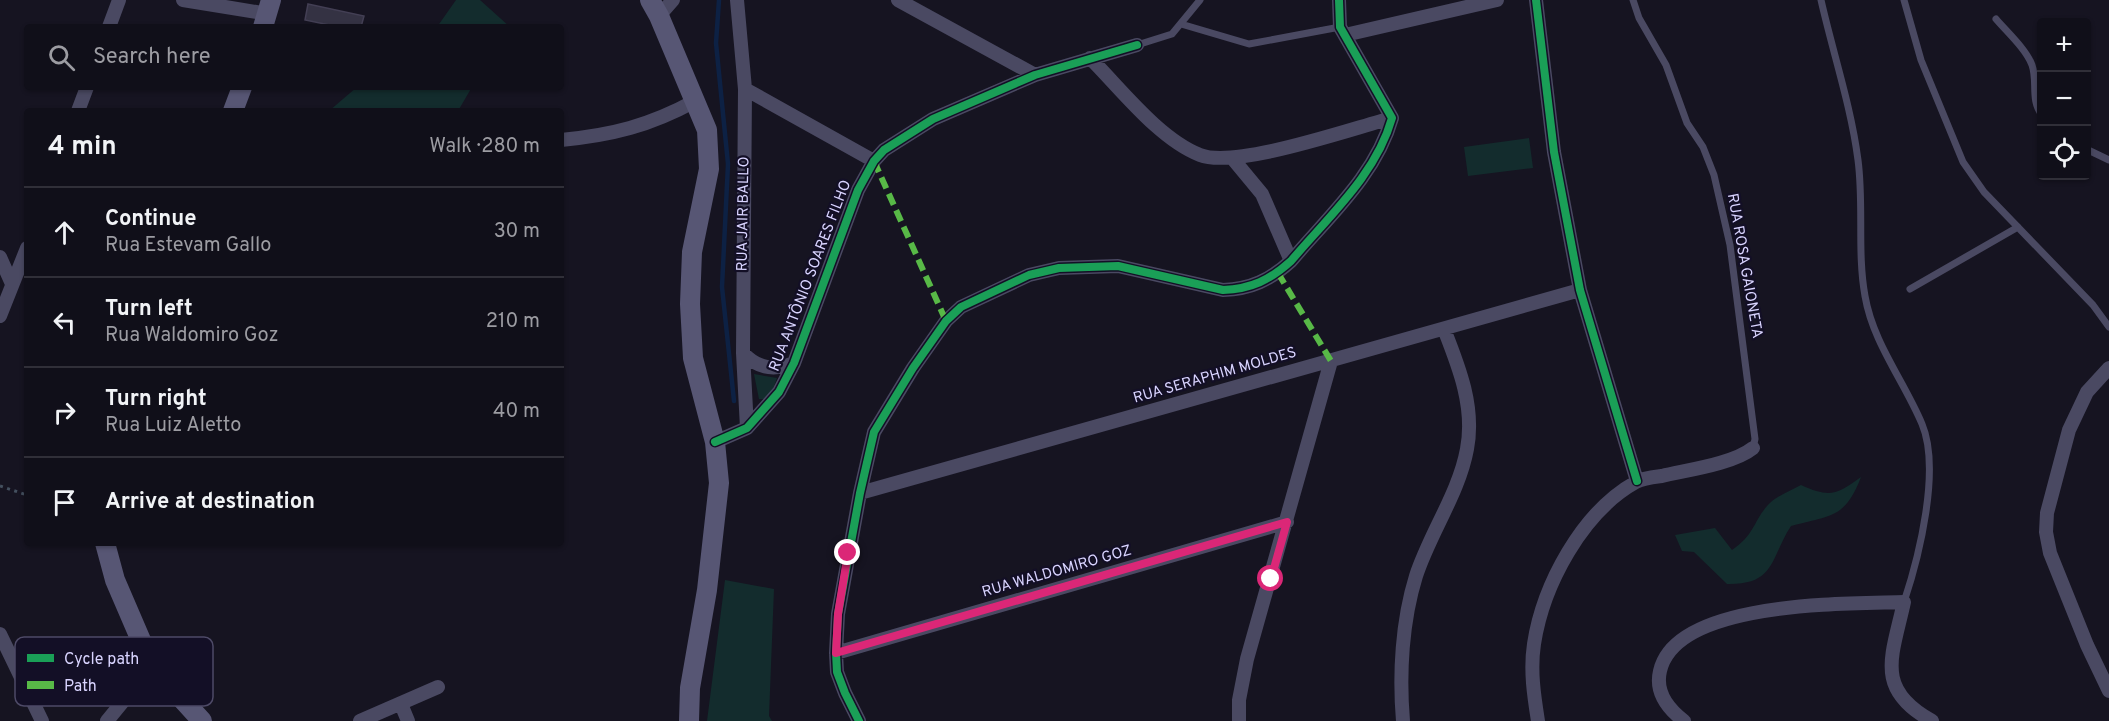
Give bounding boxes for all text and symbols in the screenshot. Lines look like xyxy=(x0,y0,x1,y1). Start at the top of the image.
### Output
map controls xyxy=(2037,18,2091,180)
button: + xyxy=(2037,18,2091,72)
search box xyxy=(24,24,564,90)
icon: search xyxy=(45,41,78,74)
text: Search here xyxy=(93,44,211,71)
button: − xyxy=(2037,72,2091,126)
button: locate xyxy=(2037,126,2091,180)
text: 4 min xyxy=(48,131,117,164)
text: Walk · 280 m xyxy=(429,134,540,160)
street label: RUA JAIR BALLO xyxy=(733,156,755,272)
street label: RUA ANTÔNIO SOARES FILHO xyxy=(764,177,856,374)
street label: RUA ROSA GAIONETA xyxy=(1722,192,1766,340)
text: Continue xyxy=(105,206,196,233)
icon: ahead xyxy=(48,216,81,249)
text: 30 m xyxy=(494,219,540,245)
text: Rua Estevam Gallo xyxy=(105,233,271,259)
text: Turn left xyxy=(105,296,193,323)
icon: left xyxy=(48,306,81,339)
text: 210 m xyxy=(486,309,540,335)
text: Rua Waldomiro Goz xyxy=(105,323,279,349)
street label: RUA SERAPHIM MOLDES xyxy=(1131,344,1299,408)
text: Turn right xyxy=(105,386,207,413)
icon: right xyxy=(48,396,81,429)
text: 40 m xyxy=(493,399,540,425)
text: Rua Luiz Aletto xyxy=(105,413,241,439)
icon: arrive xyxy=(48,486,81,519)
text: Arrive at destination xyxy=(105,489,315,516)
route end xyxy=(834,539,860,565)
street label: RUA WALDOMIRO GOZ xyxy=(980,542,1134,602)
route start xyxy=(1257,565,1283,591)
legend xyxy=(15,637,213,706)
text: Cycle path xyxy=(64,650,139,670)
text: Path xyxy=(64,677,97,697)

